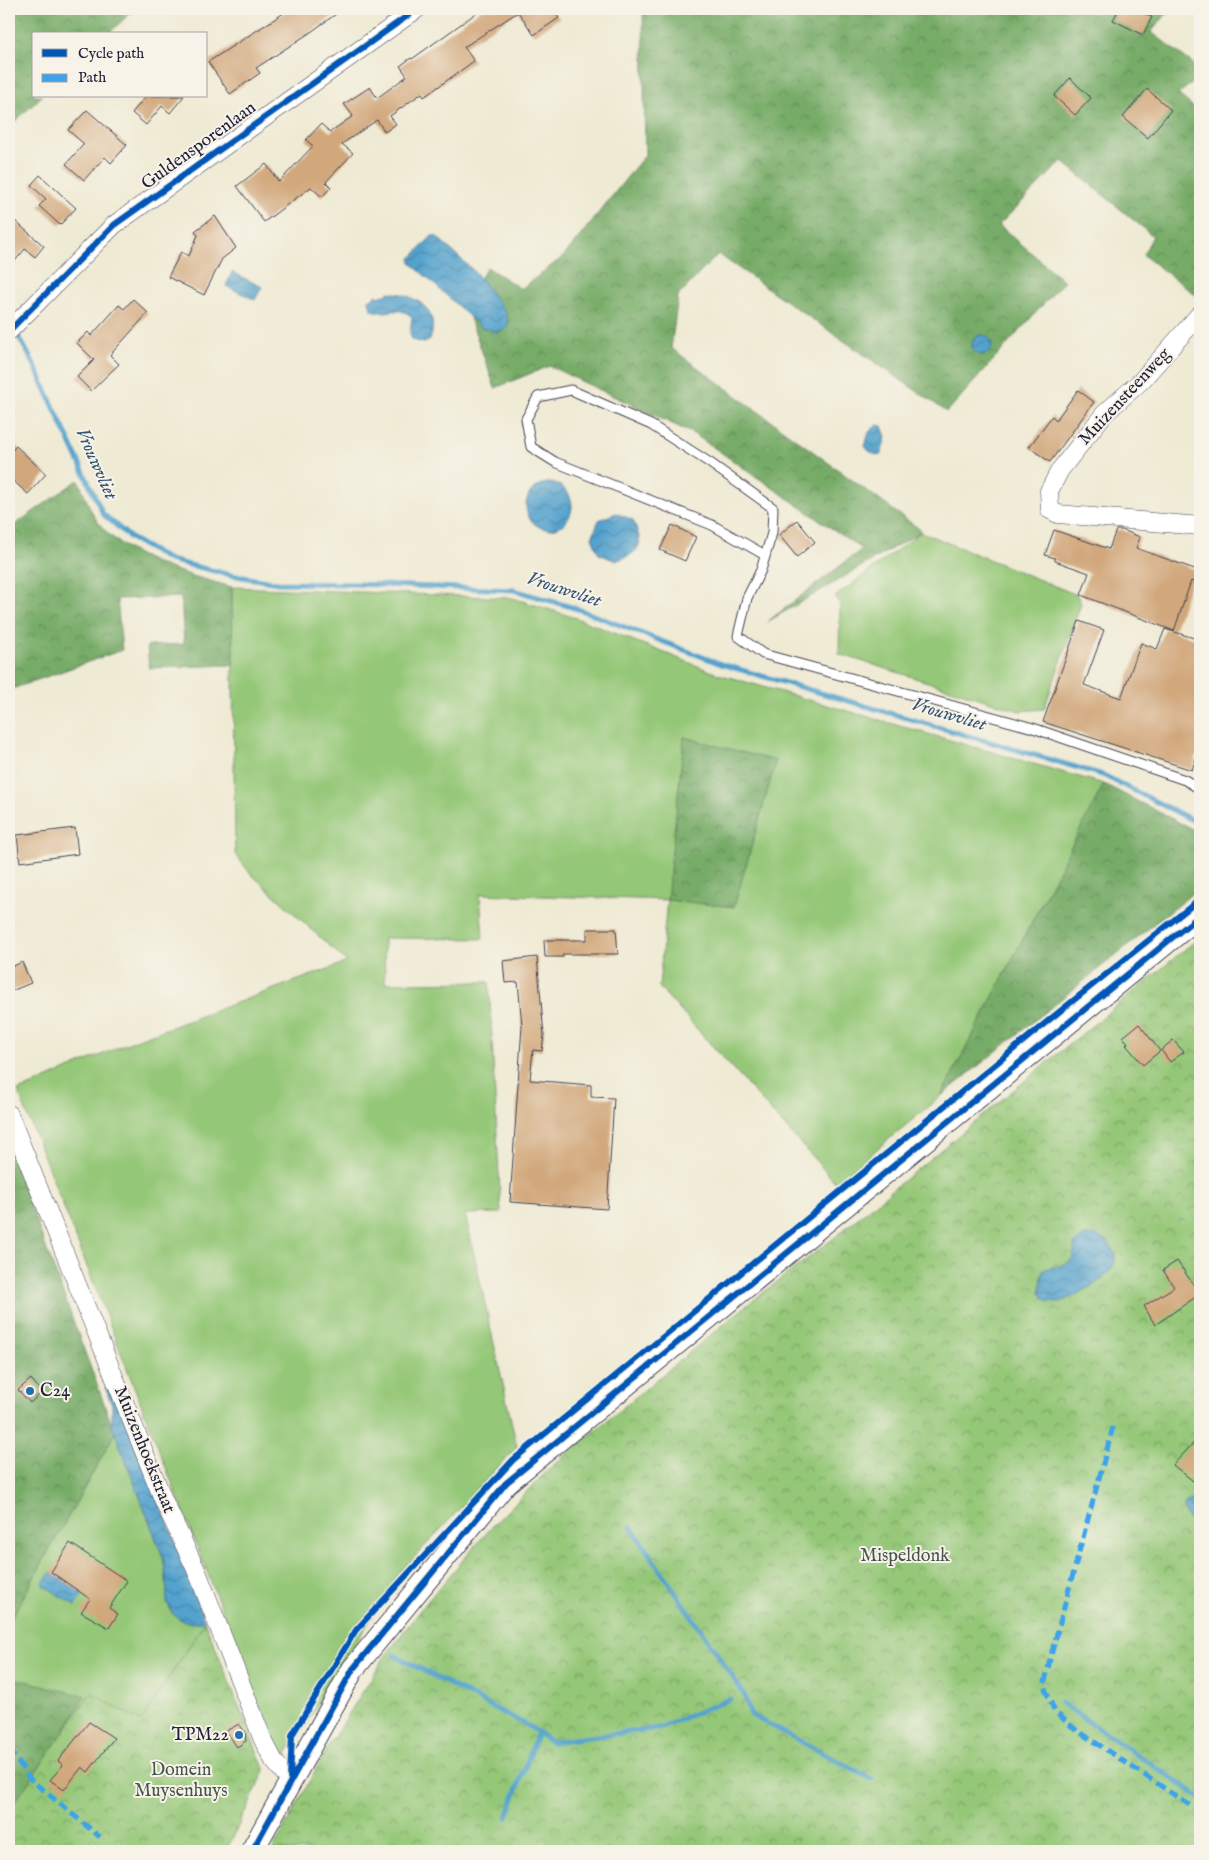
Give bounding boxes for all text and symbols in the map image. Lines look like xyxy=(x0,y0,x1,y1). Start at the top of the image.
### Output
legend xyxy=(32,32,208,98)
text: Cycle path xyxy=(78,44,144,63)
text: Path xyxy=(78,68,106,87)
street label: Guldensporenlaan xyxy=(137,96,261,195)
street label: Muizensteenweg xyxy=(1074,343,1176,451)
water label: Vrouwvliet xyxy=(69,424,123,505)
water label: Vrouwvliet xyxy=(524,567,605,613)
water label: Vrouwvliet xyxy=(909,693,990,737)
place label: C24 xyxy=(40,1380,70,1403)
street label: Muizenhoekstraat xyxy=(108,1383,180,1517)
marker: C24 xyxy=(24,1385,36,1397)
park label: Mispeldonk xyxy=(860,1545,950,1568)
place label: TPM22 xyxy=(172,1724,229,1747)
marker: TPM22 xyxy=(233,1729,245,1741)
park label: Domein Muysenhuys xyxy=(134,1759,228,1803)

